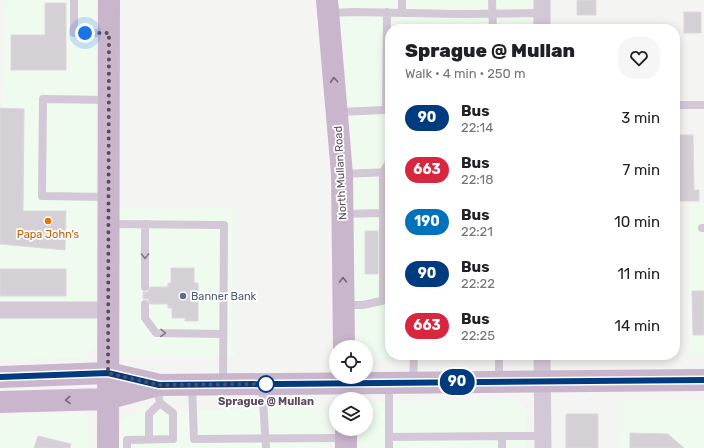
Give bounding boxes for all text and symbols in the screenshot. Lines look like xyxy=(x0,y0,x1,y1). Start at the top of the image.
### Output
your location xyxy=(75,23,95,43)
button: heart xyxy=(618,37,660,79)
text: Sprague @ Mullan xyxy=(405,39,575,62)
text: Walk · 4 min · 250 m xyxy=(405,66,526,81)
one-way arrow xyxy=(330,77,339,83)
text: Bus xyxy=(461,102,489,120)
text: 90 xyxy=(418,109,436,126)
text: 3 min xyxy=(621,109,660,127)
text: 22:14 xyxy=(461,120,493,135)
street label: North Mullan Road xyxy=(332,126,349,220)
text: Bus xyxy=(461,154,489,172)
text: 663 xyxy=(413,161,441,178)
text: 7 min xyxy=(623,161,660,179)
text: 22:18 xyxy=(461,172,493,187)
text: Bus xyxy=(461,206,489,224)
text: 190 xyxy=(414,213,440,230)
text: 10 min xyxy=(614,213,660,231)
marker: Papa John's xyxy=(43,216,53,226)
text: 22:21 xyxy=(461,224,493,239)
place label: Papa John's xyxy=(17,228,80,241)
one-way arrow xyxy=(141,253,149,259)
text: Bus xyxy=(461,258,489,276)
text: 90 xyxy=(418,265,436,282)
text: 11 min xyxy=(617,265,660,283)
text: 22:22 xyxy=(461,276,495,291)
one-way arrow xyxy=(339,277,347,283)
place label: Banner Bank xyxy=(191,290,257,303)
marker: Banner Bank xyxy=(178,291,188,301)
text: Bus xyxy=(461,310,489,328)
text: 663 xyxy=(413,317,441,334)
text: 14 min xyxy=(615,317,660,335)
text: 22:25 xyxy=(461,328,495,343)
one-way arrow xyxy=(160,329,166,337)
map controls xyxy=(329,340,373,436)
button: locate xyxy=(329,340,373,384)
line badge: 90 xyxy=(439,369,475,395)
text: 90 xyxy=(448,373,466,390)
marker: Sprague @ Mullan xyxy=(257,375,275,393)
button: layers xyxy=(329,392,373,436)
place label: Sprague @ Mullan xyxy=(218,395,314,408)
one-way arrow xyxy=(65,396,71,404)

